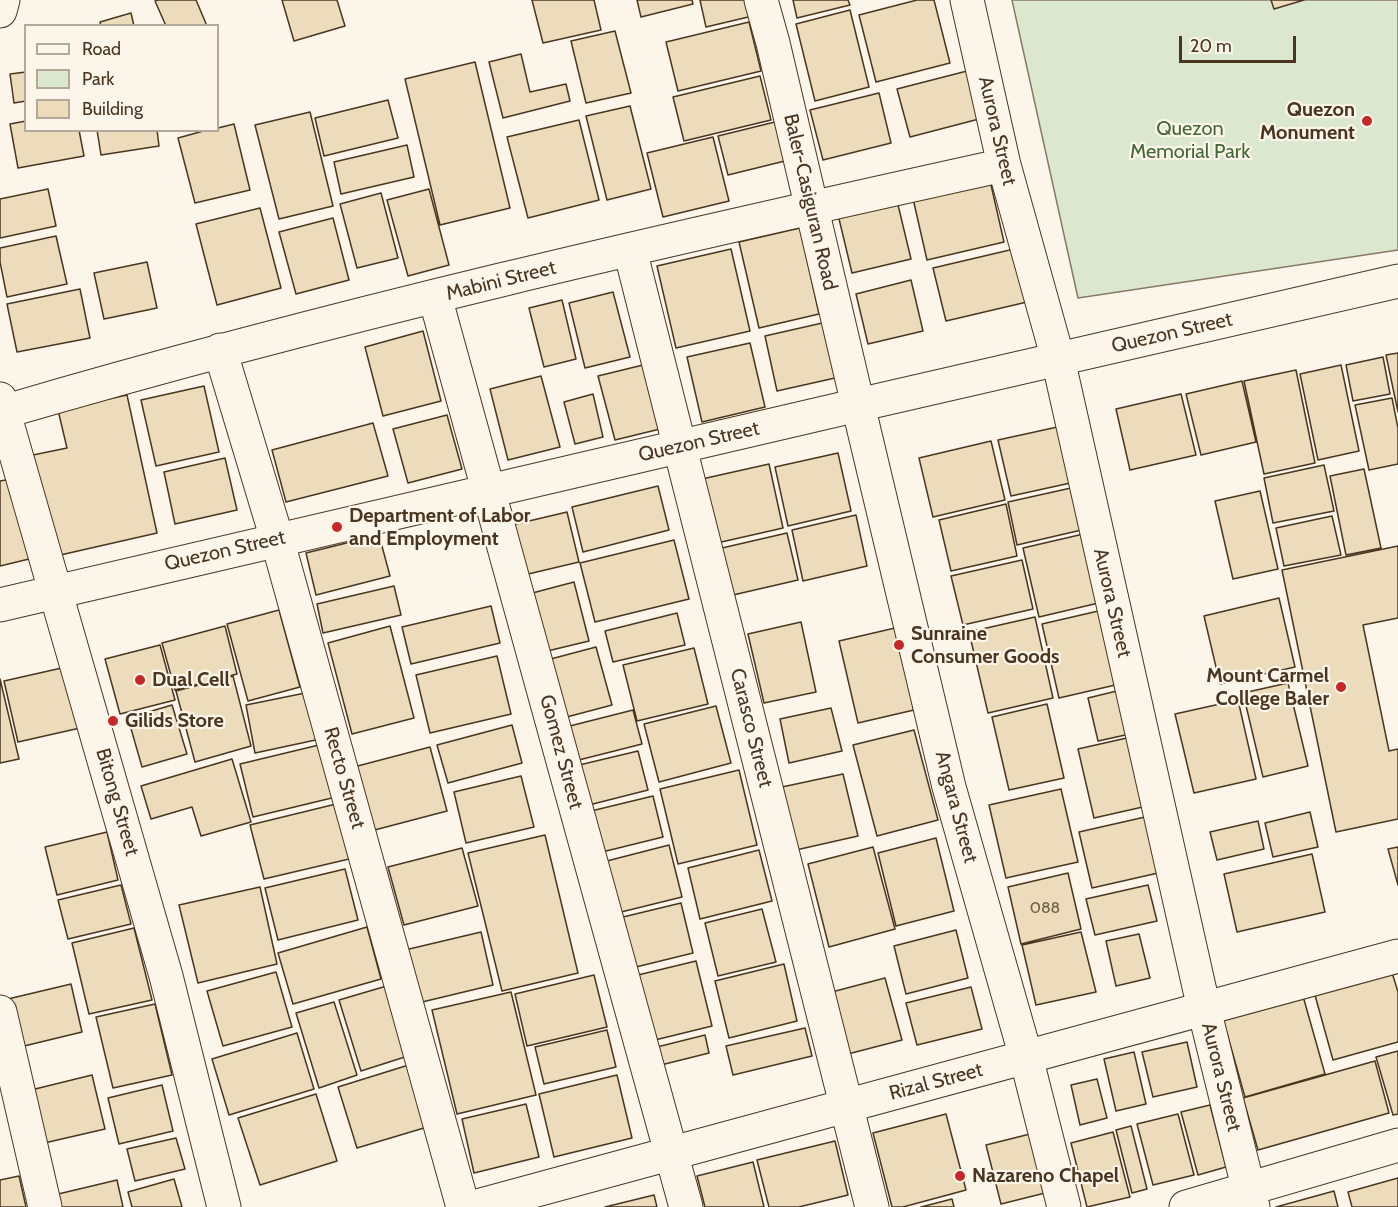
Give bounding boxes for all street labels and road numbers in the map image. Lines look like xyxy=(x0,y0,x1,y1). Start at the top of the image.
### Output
street label: Aurora Street xyxy=(973,74,1021,188)
street label: Baler-Casiguran Road xyxy=(778,111,842,293)
street label: Mabini Street xyxy=(444,256,558,306)
street label: Quezon Street xyxy=(1109,307,1235,359)
street label: Quezon Street xyxy=(636,416,762,468)
street label: Quezon Street xyxy=(162,525,288,577)
street label: Aurora Street xyxy=(1088,546,1136,660)
street label: Carasco Street xyxy=(725,666,777,790)
street label: Gomez Street xyxy=(534,692,588,812)
street label: Recto Street xyxy=(318,724,370,832)
street label: Bitong Street xyxy=(90,745,144,859)
street label: Angara Street xyxy=(930,748,982,866)
street label: Aurora Street xyxy=(1196,1020,1246,1134)
street label: Rizal Street xyxy=(887,1058,985,1106)

